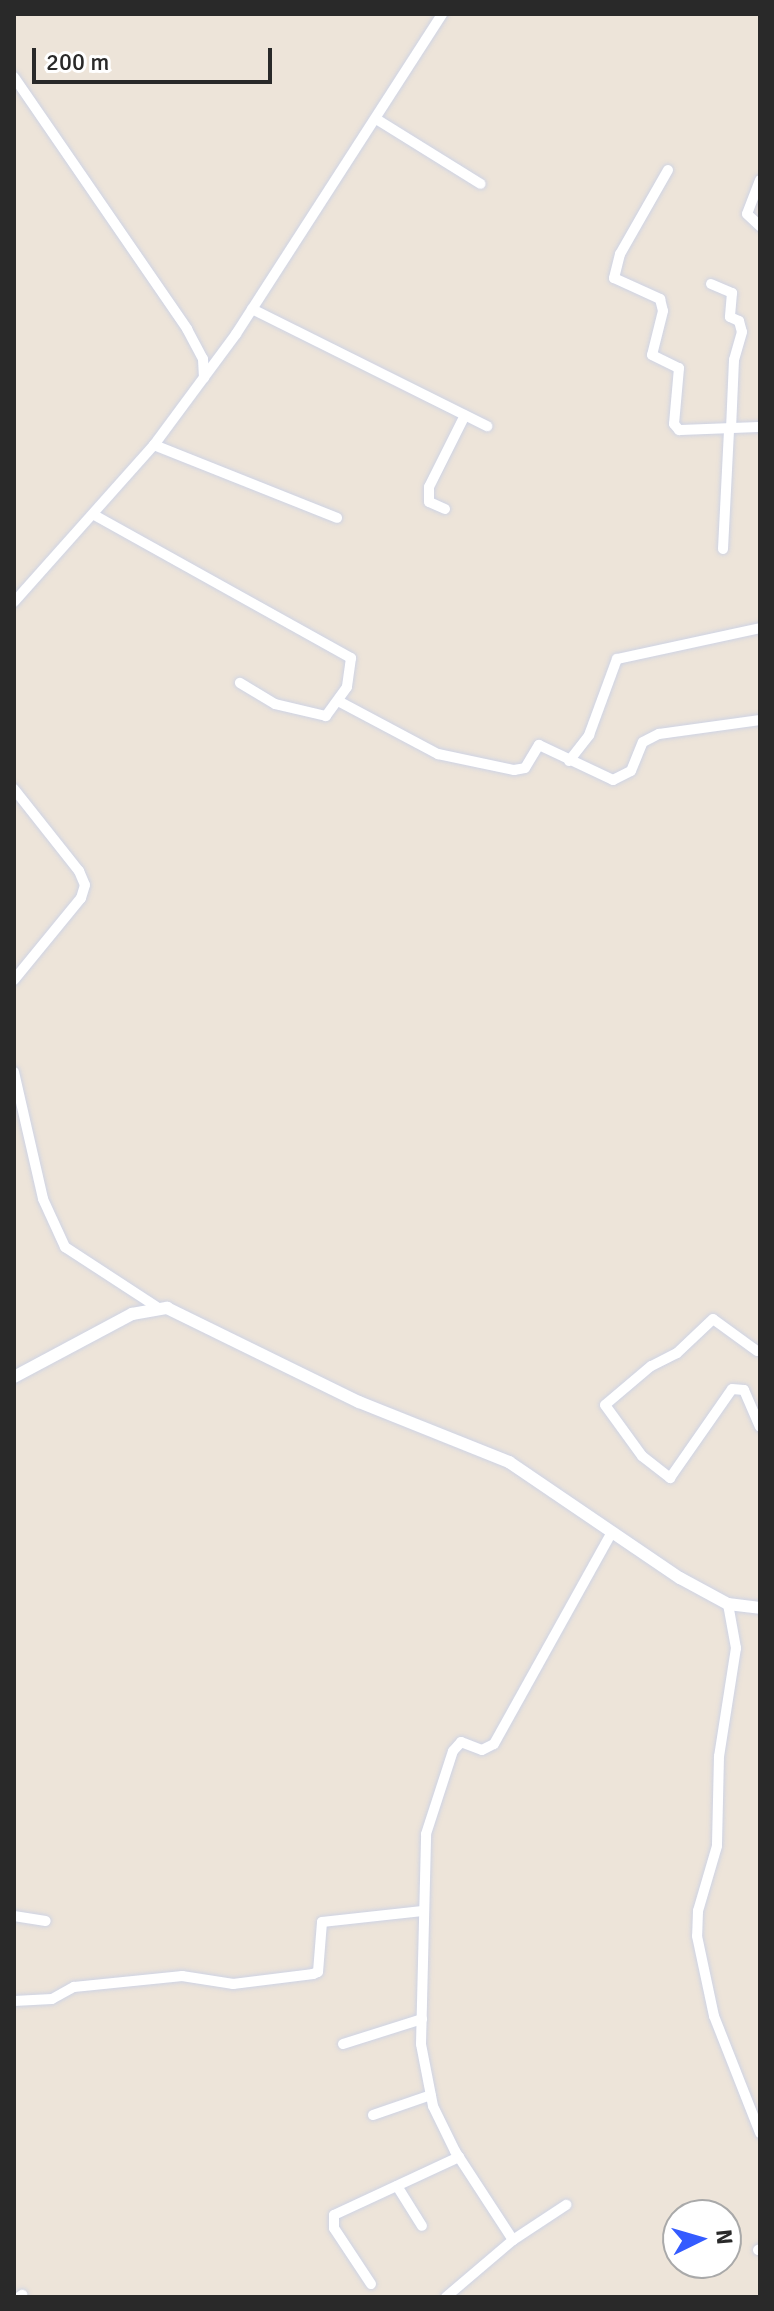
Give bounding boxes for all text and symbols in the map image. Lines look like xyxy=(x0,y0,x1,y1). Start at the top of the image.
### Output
scale bar xyxy=(36,32,276,82)
text: 200 m xyxy=(46,47,109,77)
north arrow xyxy=(662,2199,742,2279)
text: N xyxy=(710,2228,739,2246)

